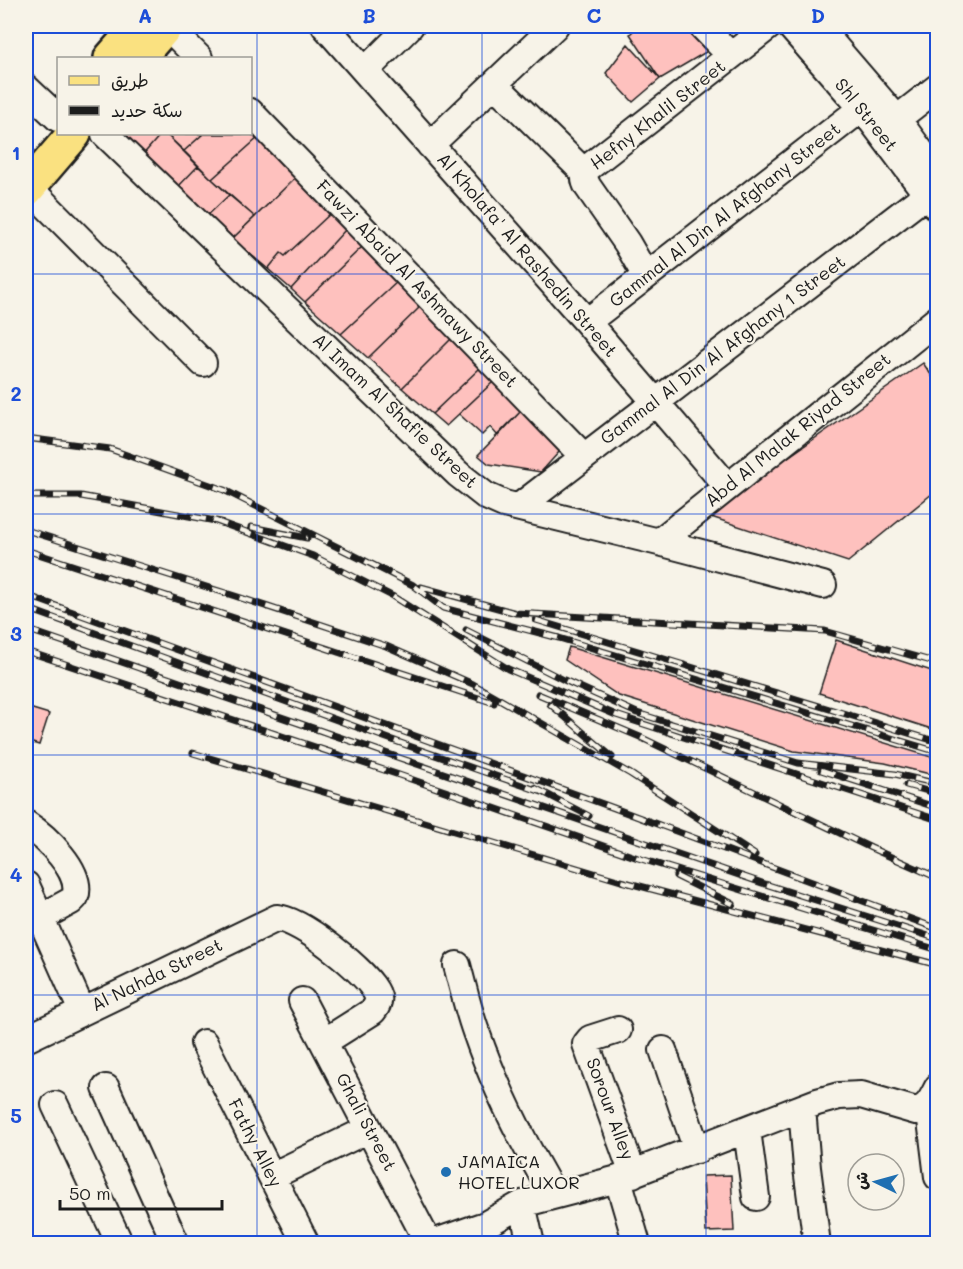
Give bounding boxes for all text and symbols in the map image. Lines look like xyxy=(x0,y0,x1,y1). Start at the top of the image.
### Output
text: A xyxy=(138,2,152,28)
text: B xyxy=(362,2,376,28)
text: C xyxy=(587,2,602,28)
text: D xyxy=(811,2,825,28)
street label: Hefny Khalil Street xyxy=(585,54,730,175)
legend xyxy=(57,57,252,135)
text: طريق xyxy=(111,68,149,92)
street label: Shl Street xyxy=(830,73,904,156)
text: سكة حديد xyxy=(111,98,183,122)
street label: Gammal Al Din Al Afghany Street xyxy=(604,116,845,312)
text: 1 xyxy=(12,139,20,165)
street label: Al Kholafa' Al Rashedin Street xyxy=(432,147,623,362)
street label: Fawzi Abaid Al Ashmawy Street xyxy=(312,174,524,392)
street label: Gammal Al Din Al Afghany 1 Street xyxy=(595,249,850,449)
street label: Al Imam Al Shafie Street xyxy=(308,327,483,493)
street label: Abd Al Malak Riyad Street xyxy=(699,347,895,512)
text: 2 xyxy=(10,380,22,406)
text: 3 xyxy=(10,620,22,646)
text: 4 xyxy=(10,861,23,887)
street label: Al Nahda Street xyxy=(87,932,226,1016)
street label: Sorour Alley xyxy=(581,1054,641,1163)
street label: Ghali Street xyxy=(331,1068,403,1175)
street label: Fathy Alley xyxy=(223,1094,288,1191)
text: 5 xyxy=(10,1102,22,1128)
place label: JAMAICA HOTEL LUXOR xyxy=(458,1149,580,1194)
north arrow xyxy=(846,1152,906,1212)
marker: JAMAICA HOTEL LUXOR xyxy=(439,1165,453,1179)
text: ش xyxy=(849,1171,872,1190)
scale bar xyxy=(60,1173,222,1211)
text: 50 m xyxy=(69,1181,111,1205)

